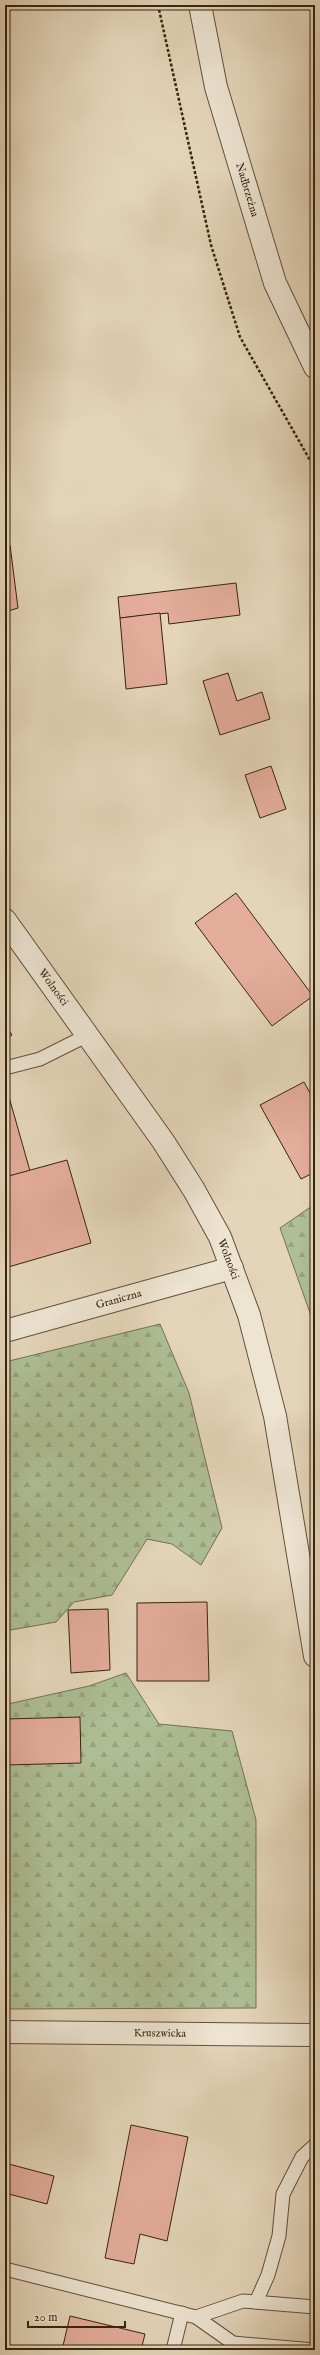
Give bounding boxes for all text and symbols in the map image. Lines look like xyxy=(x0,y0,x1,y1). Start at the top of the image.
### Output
street label: Nadbrzeżna xyxy=(232,161,262,219)
street label: Wolności xyxy=(35,966,71,1009)
street label: Wolności xyxy=(214,1237,242,1281)
street label: Graniczna xyxy=(94,1286,143,1312)
street label: Kruszwicka xyxy=(134,2026,186,2041)
scale bar xyxy=(28,2303,125,2329)
text: 20 m xyxy=(34,2310,57,2325)

